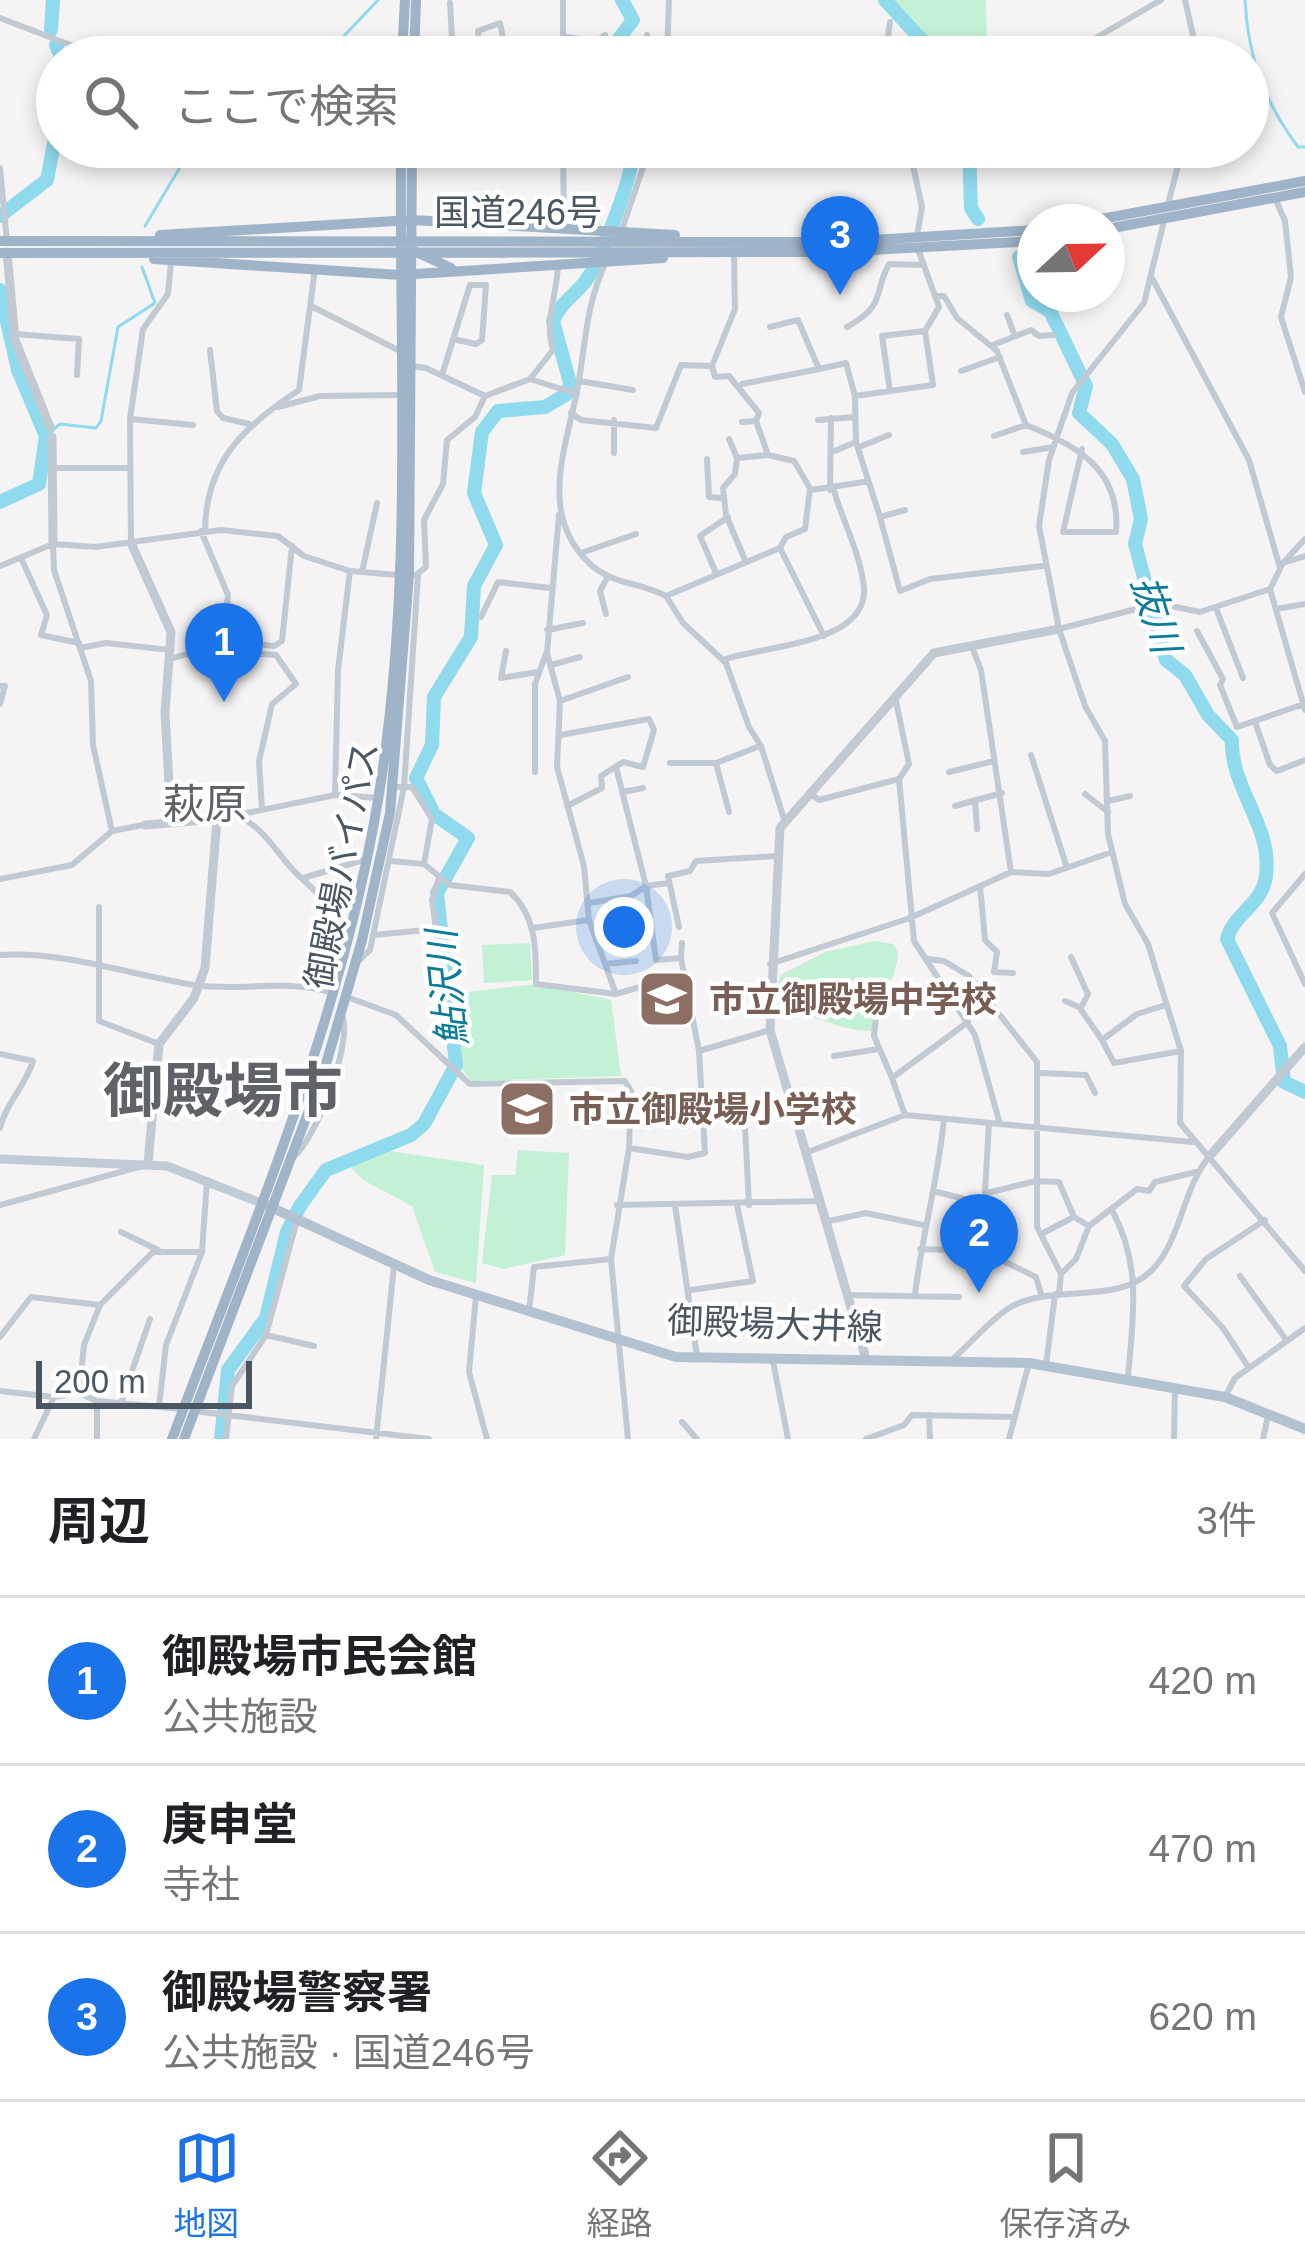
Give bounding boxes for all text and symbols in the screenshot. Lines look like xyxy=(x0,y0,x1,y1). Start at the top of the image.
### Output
search box xyxy=(36,36,1269,168)
icon: search xyxy=(78,69,144,135)
text: ここで検索 xyxy=(174,81,399,132)
street label: 国道246号 xyxy=(434,192,602,233)
pin: 3 xyxy=(801,196,879,295)
north arrow xyxy=(1017,204,1125,312)
water label: 抜川 xyxy=(1124,570,1189,661)
pin: 1 xyxy=(185,603,263,702)
street label: 御殿場バイパス xyxy=(298,738,386,992)
district label: 萩原 xyxy=(163,781,247,828)
your location xyxy=(594,897,654,957)
water label: 鮎沢川 xyxy=(419,924,474,1048)
school or university icon: 市立御殿場中学校 xyxy=(636,968,698,1030)
place label: 市立御殿場中学校 xyxy=(709,979,997,1020)
district label: 御殿場市 xyxy=(103,1058,343,1125)
school or university icon: 市立御殿場小学校 xyxy=(496,1078,558,1140)
place label: 市立御殿場小学校 xyxy=(569,1089,857,1130)
pin: 2 xyxy=(940,1194,1018,1293)
street label: 御殿場大井線 xyxy=(666,1300,884,1348)
scale bar xyxy=(36,1355,252,1408)
text: 200 m xyxy=(54,1363,146,1400)
text: 周辺 xyxy=(48,1493,150,1550)
text: 3件 xyxy=(1196,1499,1257,1542)
text: 御殿場市民会館 xyxy=(162,1631,477,1682)
text: 1 xyxy=(76,1659,98,1702)
text: 420 m xyxy=(1149,1659,1257,1702)
text: 公共施設 xyxy=(162,1695,318,1738)
text: 庚申堂 xyxy=(162,1799,297,1850)
text: 2 xyxy=(76,1827,98,1870)
text: 470 m xyxy=(1149,1827,1257,1870)
text: 寺社 xyxy=(162,1863,240,1906)
text: 御殿場警察署 xyxy=(162,1967,432,2018)
text: 3 xyxy=(76,1995,98,2038)
text: 620 m xyxy=(1149,1995,1257,2038)
text: 公共施設 · 国道246号 xyxy=(162,2031,535,2074)
tab: 地図 xyxy=(174,2125,240,2245)
tab: 経路 xyxy=(587,2125,653,2245)
tab: 保存済み xyxy=(1000,2125,1132,2245)

